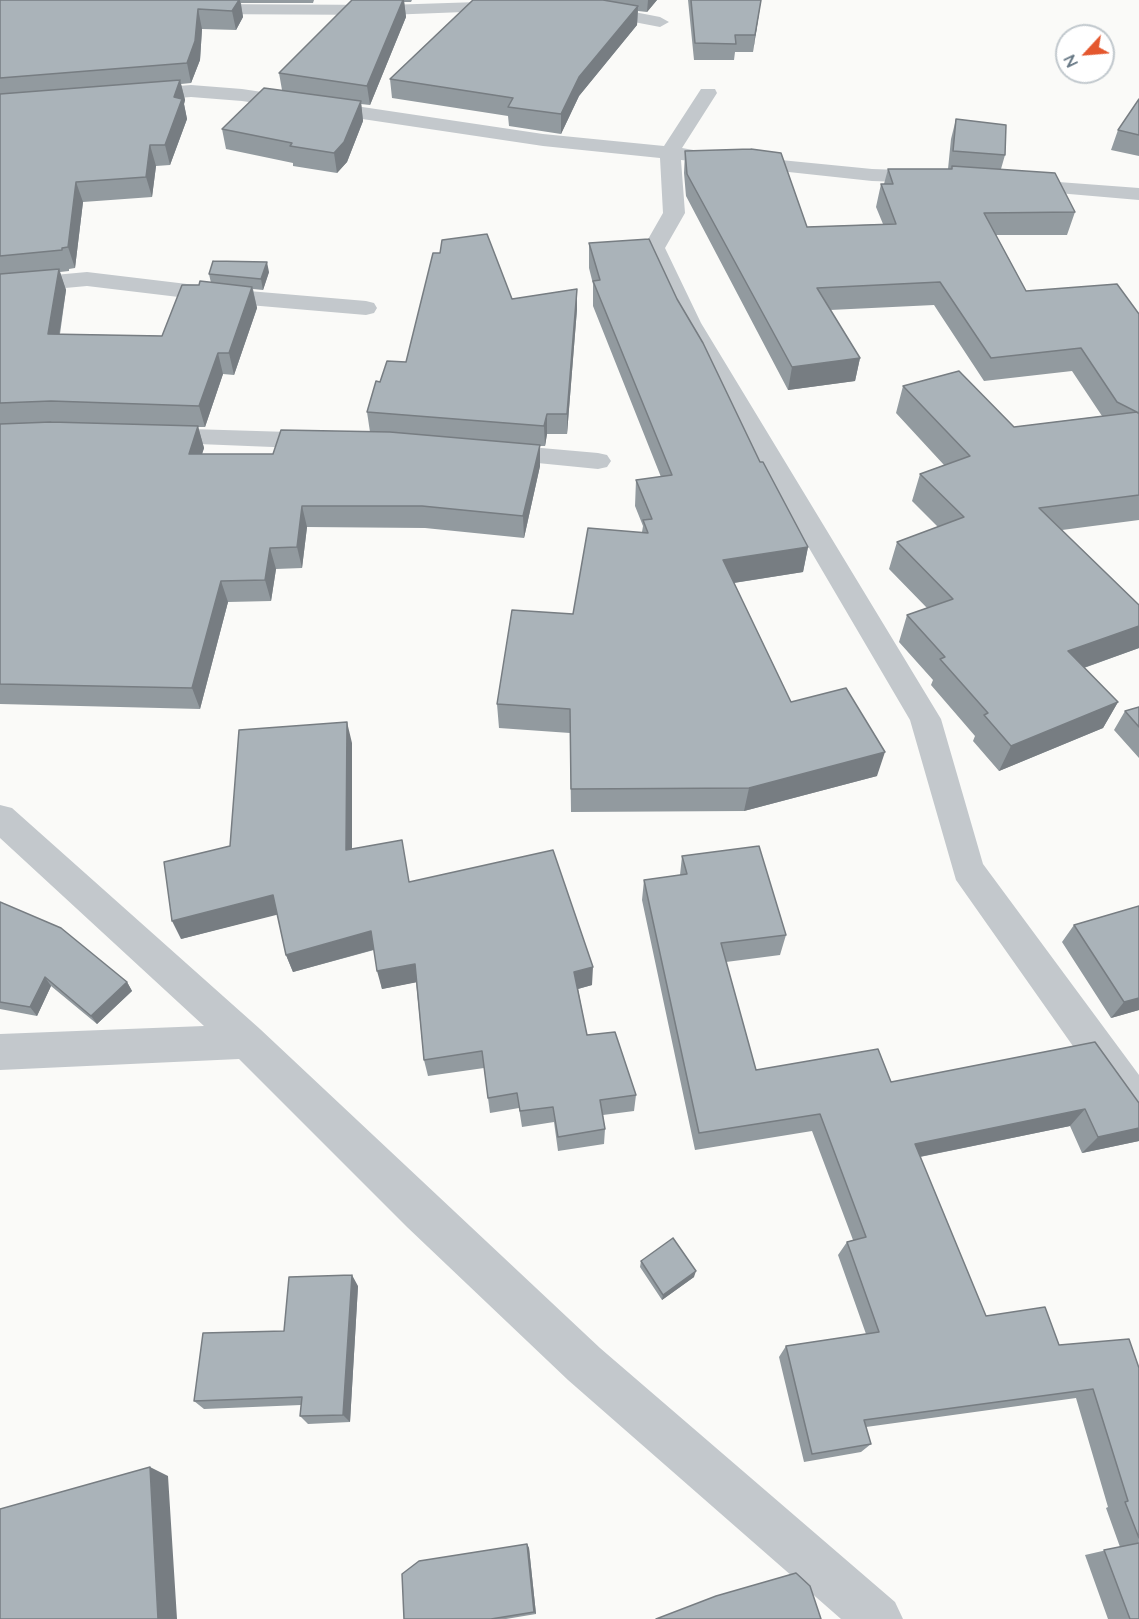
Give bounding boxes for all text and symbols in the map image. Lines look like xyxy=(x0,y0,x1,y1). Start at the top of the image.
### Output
north arrow xyxy=(1055,24,1115,84)
text: N xyxy=(1059,51,1082,71)

